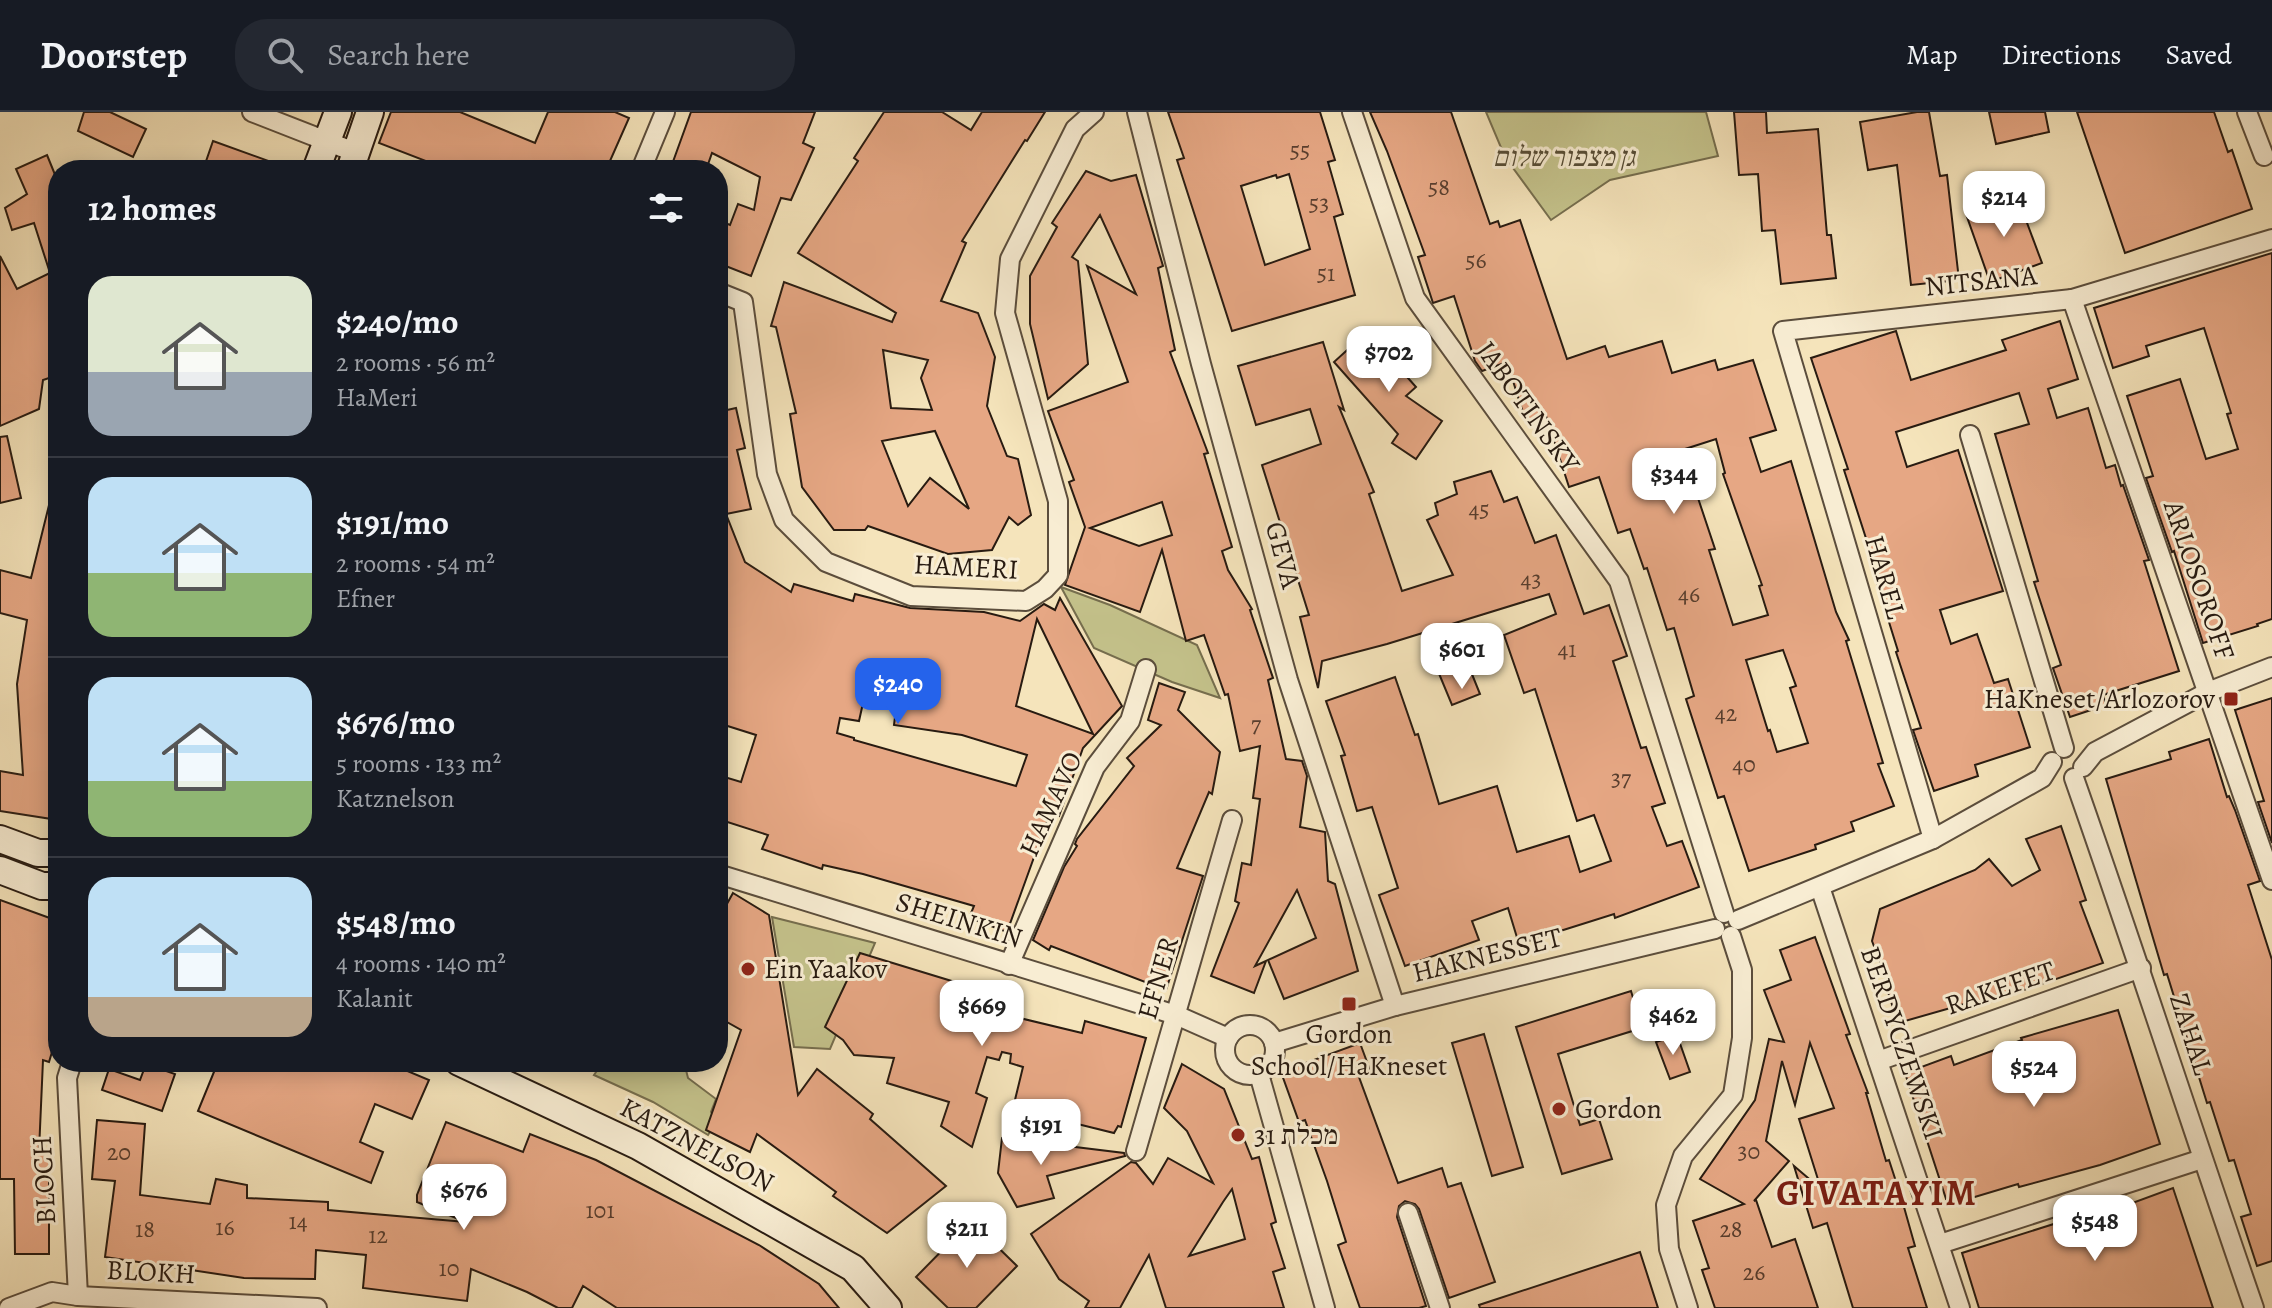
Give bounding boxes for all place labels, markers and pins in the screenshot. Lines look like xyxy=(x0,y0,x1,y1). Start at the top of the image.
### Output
pin: $214 xyxy=(1957,171,2051,239)
pin: $702 xyxy=(1342,326,1436,394)
pin: $344 xyxy=(1627,448,1721,516)
pin: $601 xyxy=(1415,623,1509,691)
pin: $240 xyxy=(851,658,945,726)
place label: HaKneset/Arlozorov xyxy=(1984,680,2216,718)
marker: HaKneset/Arlozorov xyxy=(2222,690,2240,708)
place label: Ein Yaakov xyxy=(764,950,888,988)
marker: Ein Yaakov xyxy=(739,960,757,978)
pin: $669 xyxy=(935,980,1029,1048)
pin: $462 xyxy=(1626,989,1720,1057)
marker: Gordon School/HaKneset xyxy=(1340,995,1358,1013)
place label: Gordon School/HaKneset xyxy=(1251,1015,1447,1085)
pin: $524 xyxy=(1987,1041,2081,1109)
place label: Gordon xyxy=(1575,1090,1662,1128)
pin: $191 xyxy=(994,1099,1088,1167)
marker: Gordon xyxy=(1550,1100,1568,1118)
place label: מכלת 31 xyxy=(1254,1116,1338,1154)
marker: מכלת 31 xyxy=(1229,1126,1247,1144)
pin: $676 xyxy=(417,1164,511,1232)
pin: $548 xyxy=(2048,1195,2142,1263)
pin: $211 xyxy=(920,1202,1014,1270)

